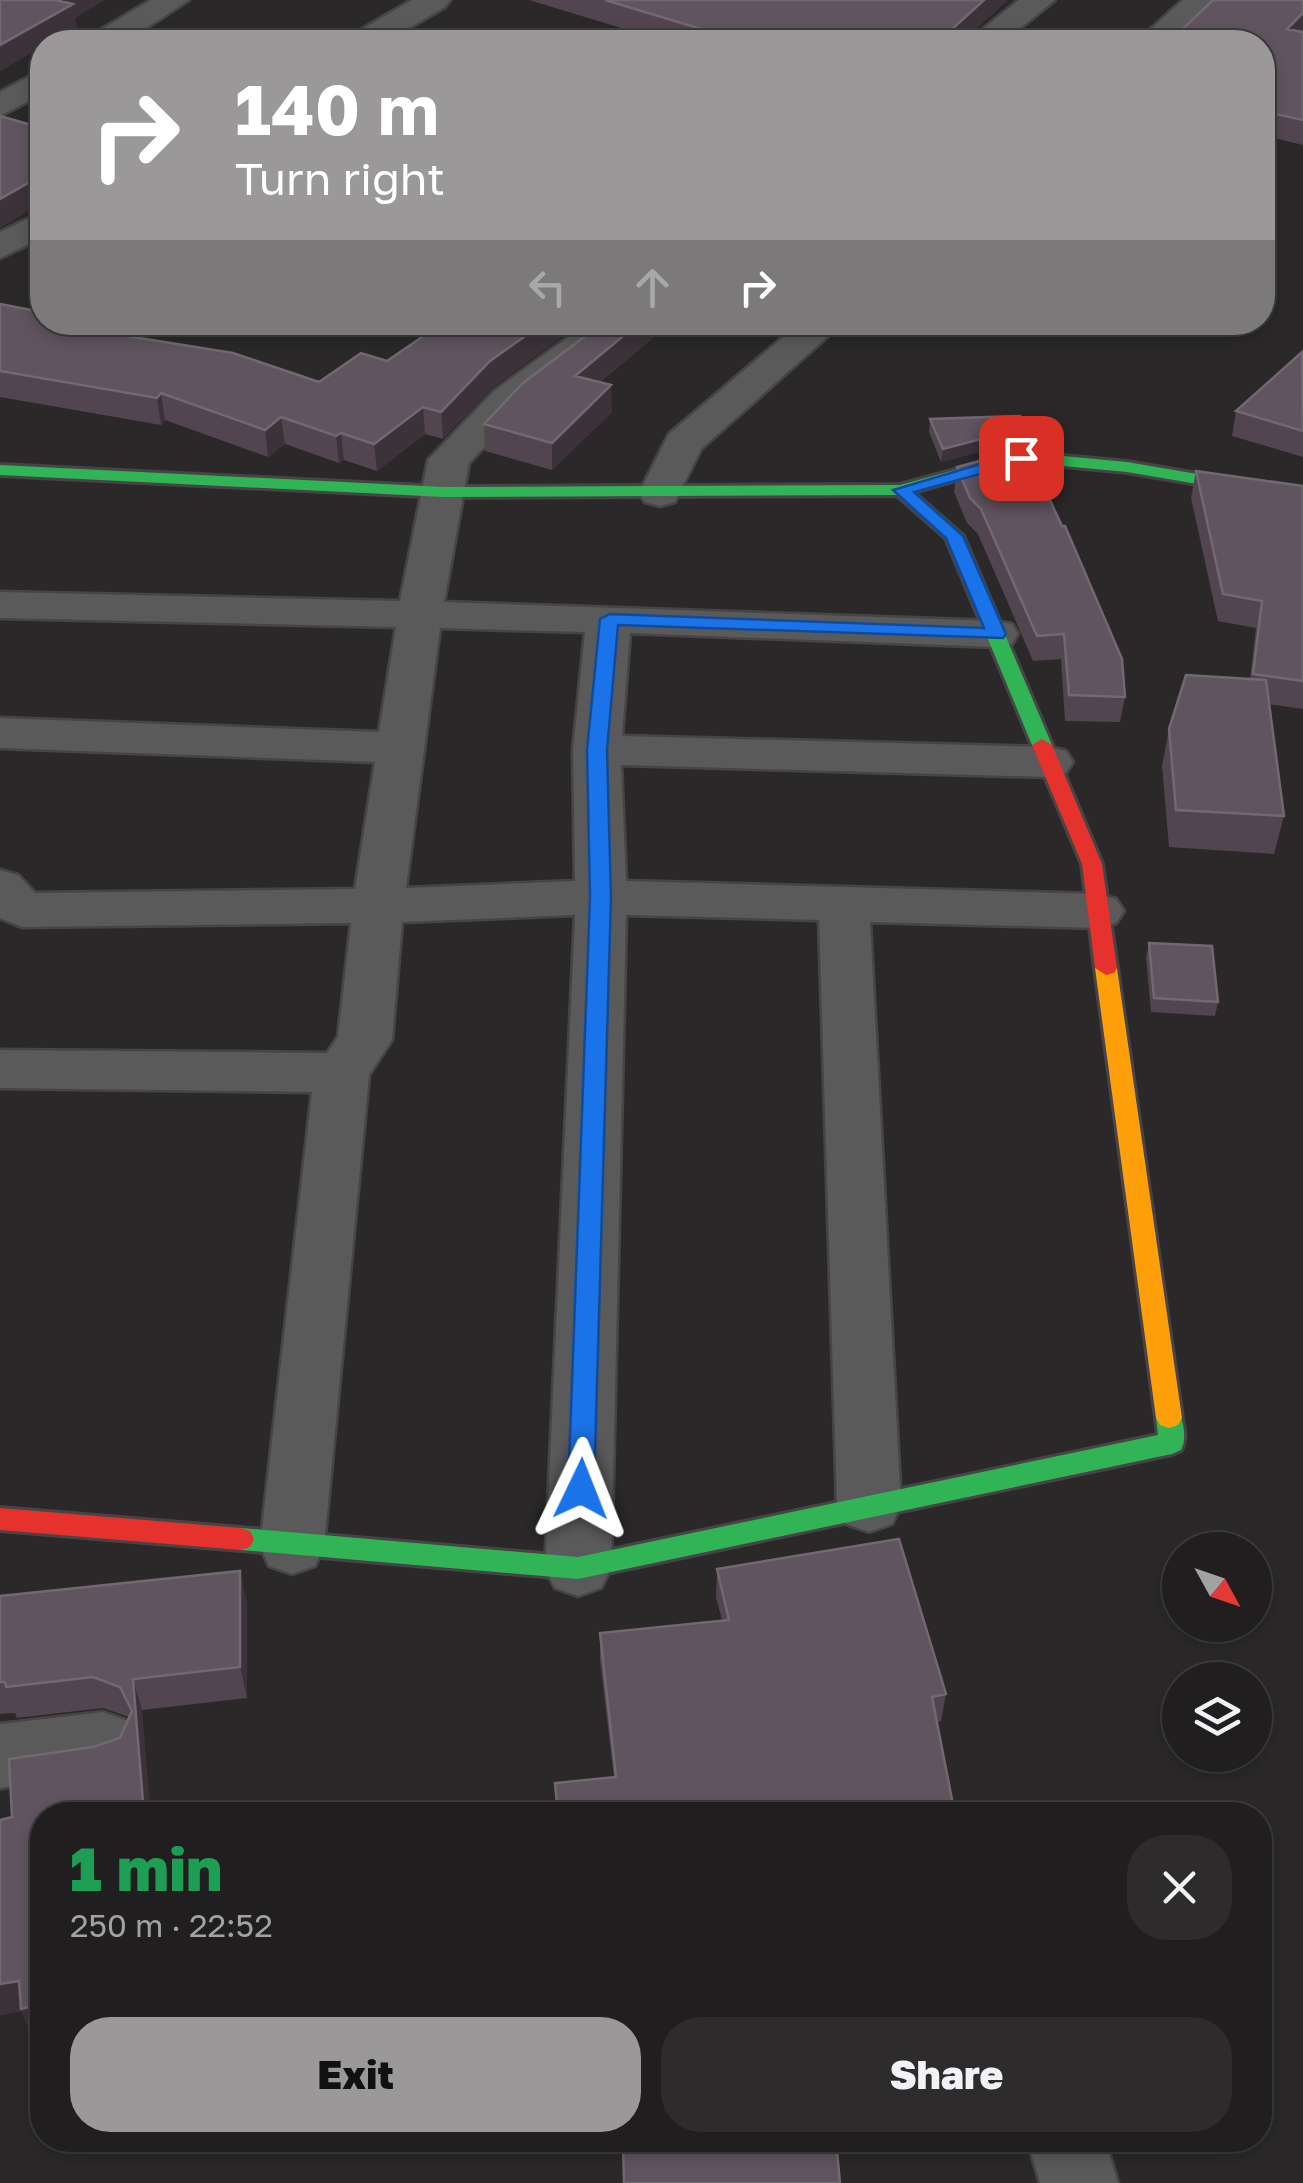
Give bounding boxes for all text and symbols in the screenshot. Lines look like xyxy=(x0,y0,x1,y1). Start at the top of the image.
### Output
text: 140 m xyxy=(235,66,439,150)
icon: right xyxy=(70,70,200,200)
text: Turn right xyxy=(235,151,445,205)
icon: left xyxy=(520,260,575,315)
icon: ahead xyxy=(625,260,680,315)
icon: right xyxy=(730,260,785,315)
pin xyxy=(979,416,1064,501)
icon: arrive xyxy=(994,431,1049,486)
position arrow xyxy=(529,1437,633,1541)
north arrow xyxy=(1162,1532,1272,1642)
map controls xyxy=(1162,1532,1272,1772)
button: layers xyxy=(1162,1662,1272,1772)
text: 1 min xyxy=(70,1832,222,1904)
button: close xyxy=(1127,1835,1232,1940)
text: 250 m · 22:52 xyxy=(70,1906,273,1944)
button: Exit xyxy=(70,2017,641,2132)
button: Share xyxy=(661,2017,1232,2132)

